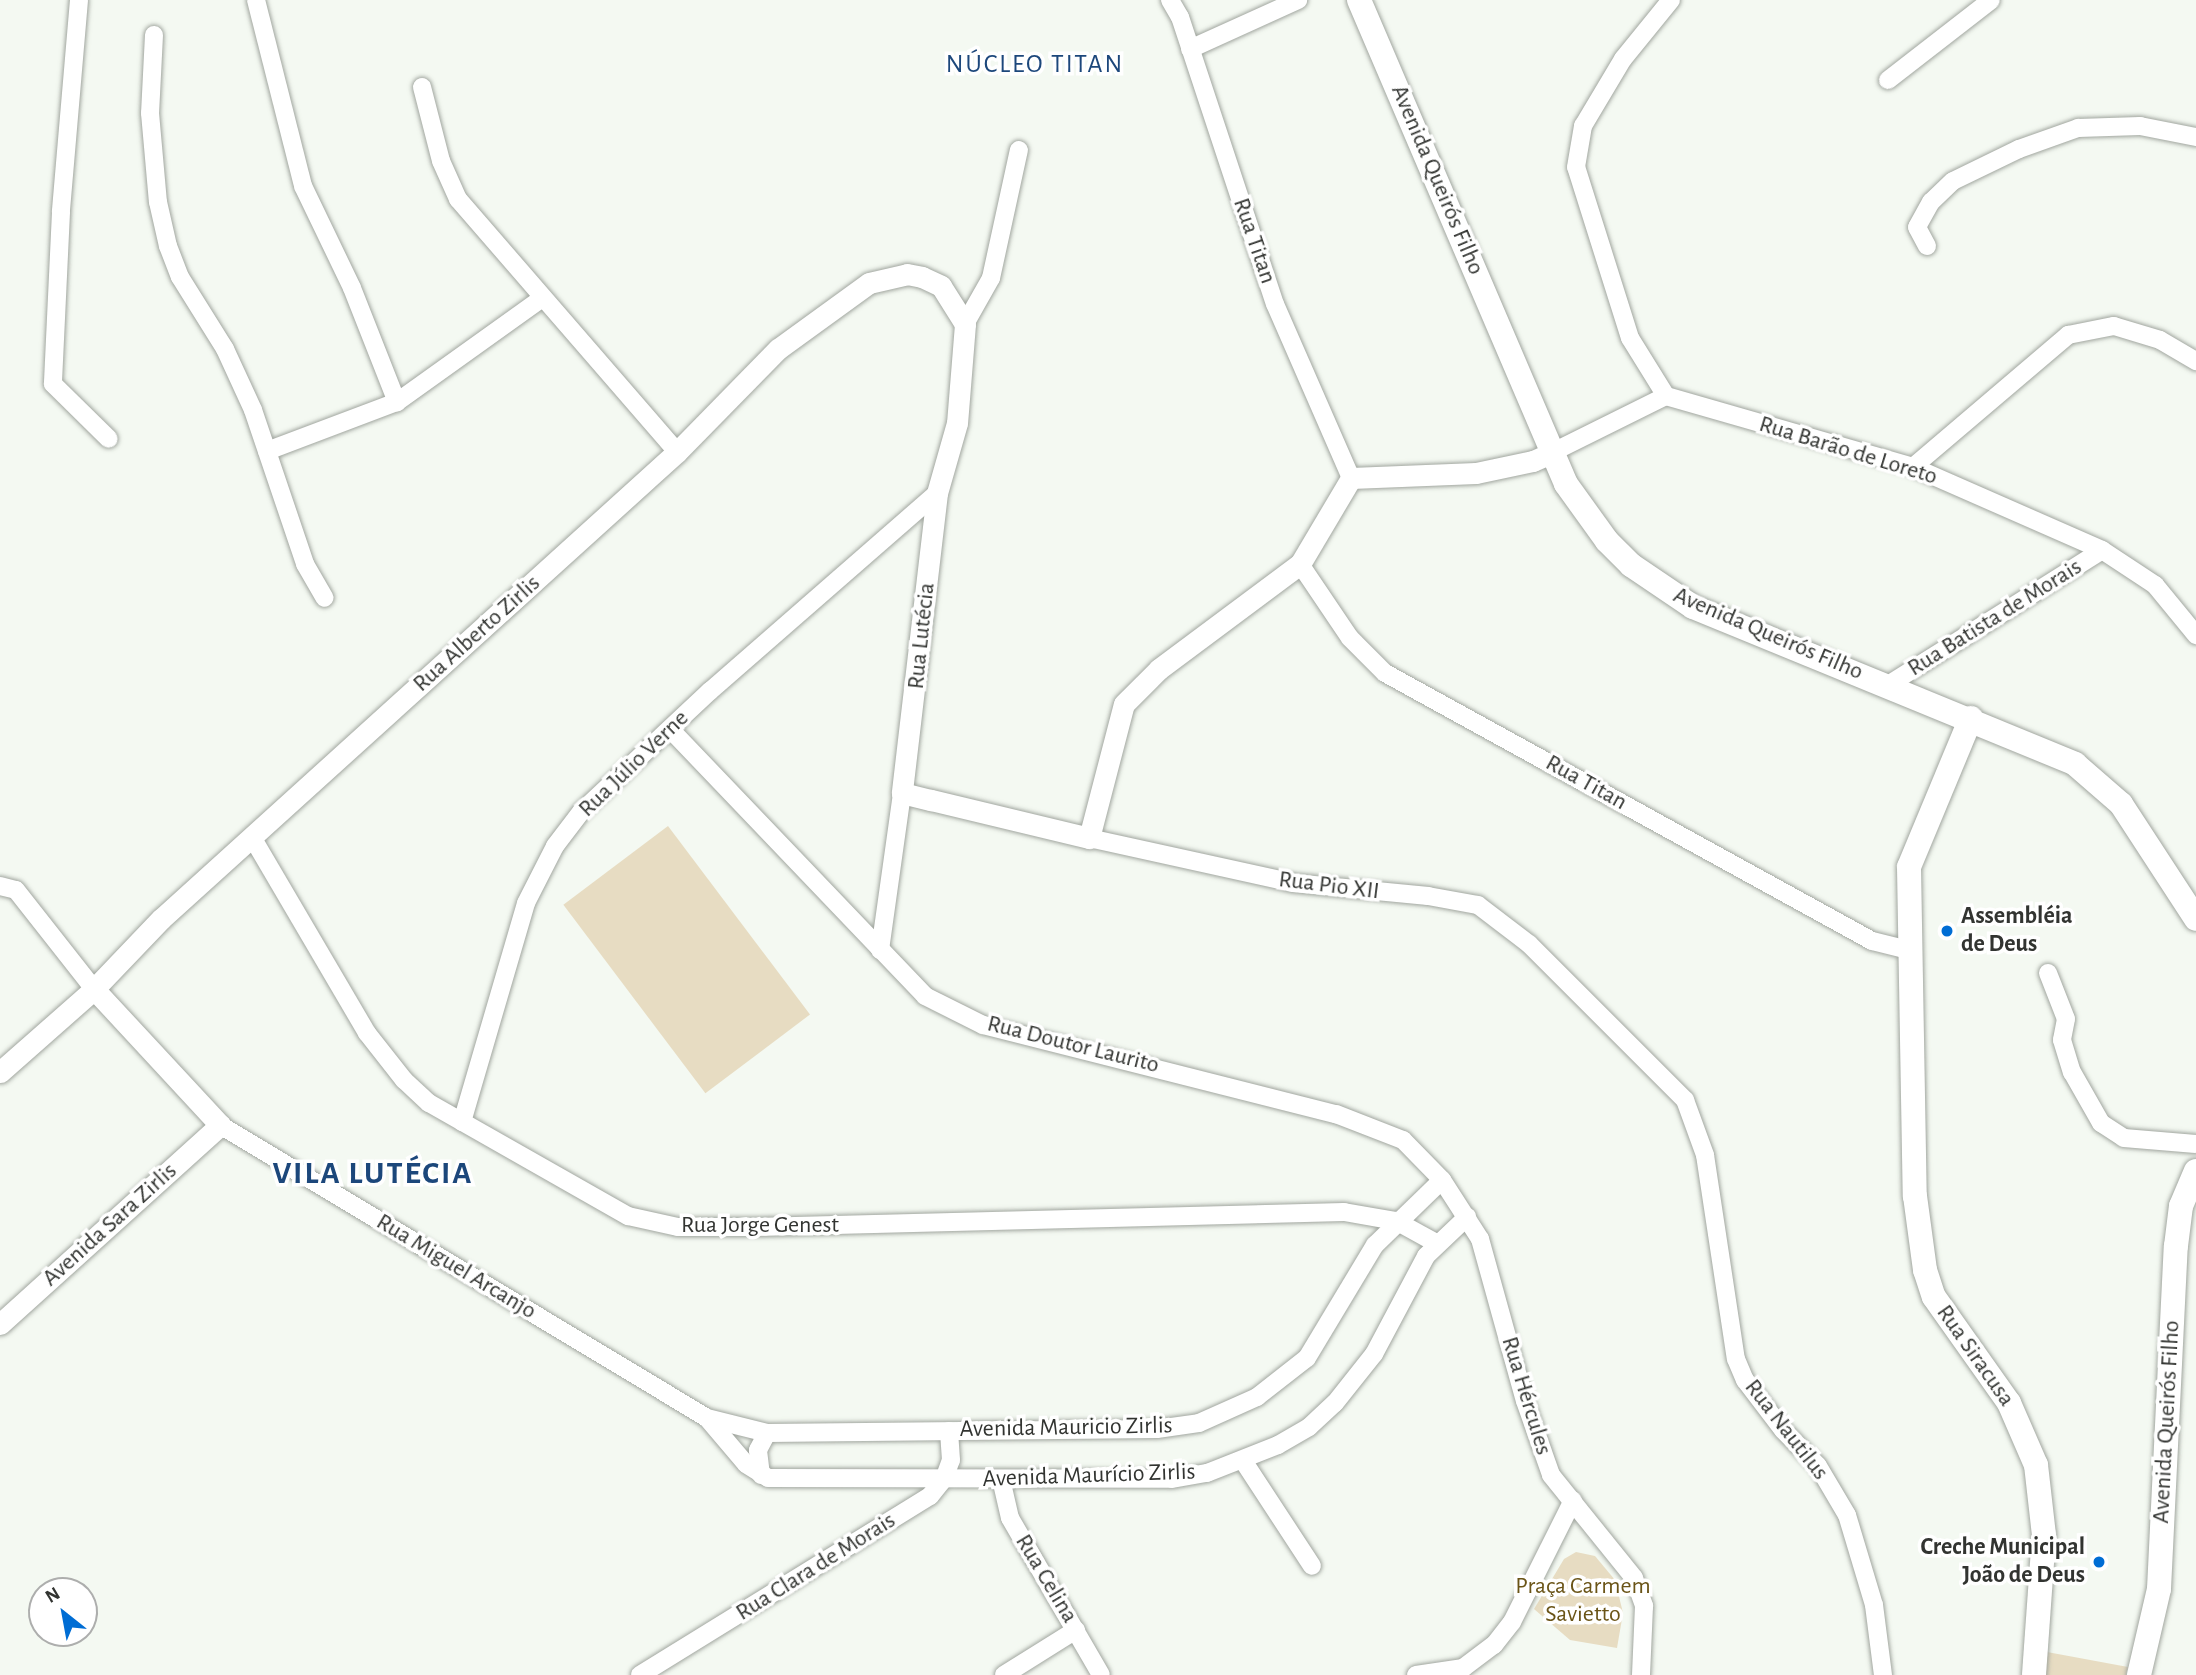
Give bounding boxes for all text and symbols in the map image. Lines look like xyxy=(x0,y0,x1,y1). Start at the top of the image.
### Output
district label: NÚCLEO TITAN xyxy=(947,49,1123,81)
street label: Avenida Queirós Filho xyxy=(1384,81,1490,279)
street label: Rua Titan xyxy=(1226,194,1282,288)
street label: Rua Barão de Loreto xyxy=(1755,410,1941,492)
street label: Rua Batista de Morais xyxy=(1903,553,2087,683)
street label: Rua Alberto Zirlis xyxy=(408,569,546,699)
street label: Rua Lutécia xyxy=(902,581,942,691)
street label: Avenida Queirós Filho xyxy=(1669,581,1867,687)
street label: Rua Júlio Verne xyxy=(573,704,695,824)
street label: Rua Titan xyxy=(1540,749,1632,817)
street label: Rua Pio XII xyxy=(1277,866,1381,906)
place label: Assembléia de Deus xyxy=(1961,903,2073,959)
marker: Assembléia de Deus xyxy=(1939,923,1955,939)
street label: Rua Doutor Laurito xyxy=(984,1010,1162,1080)
district label: VILA LUTÉCIA xyxy=(274,1154,472,1192)
street label: Avenida Sara Zirlis xyxy=(37,1157,183,1293)
street label: Rua Miguel Arcanjo xyxy=(371,1208,541,1326)
street label: Rua Jorge Genest xyxy=(681,1212,839,1240)
street label: Rua Siracusa xyxy=(1930,1300,2020,1412)
street label: Avenida Queirós Filho xyxy=(2147,1320,2187,1524)
street label: Rua Hércules xyxy=(1494,1333,1558,1459)
street label: Rua Nautilus xyxy=(1738,1374,1834,1486)
street label: Avenida Mauricio Zirlis xyxy=(959,1412,1173,1444)
street label: Avenida Maurício Zirlis xyxy=(982,1458,1196,1494)
street label: Rua Clara de Morais xyxy=(731,1506,901,1628)
street label: Rua Celina xyxy=(1008,1529,1084,1629)
place label: Creche Municipal João de Deus xyxy=(1921,1534,2085,1590)
marker: Creche Municipal João de Deus xyxy=(2091,1554,2107,1570)
park label: Praça Carmem Savietto xyxy=(1515,1573,1651,1629)
north arrow xyxy=(28,1577,98,1647)
text: N xyxy=(42,1584,64,1607)

